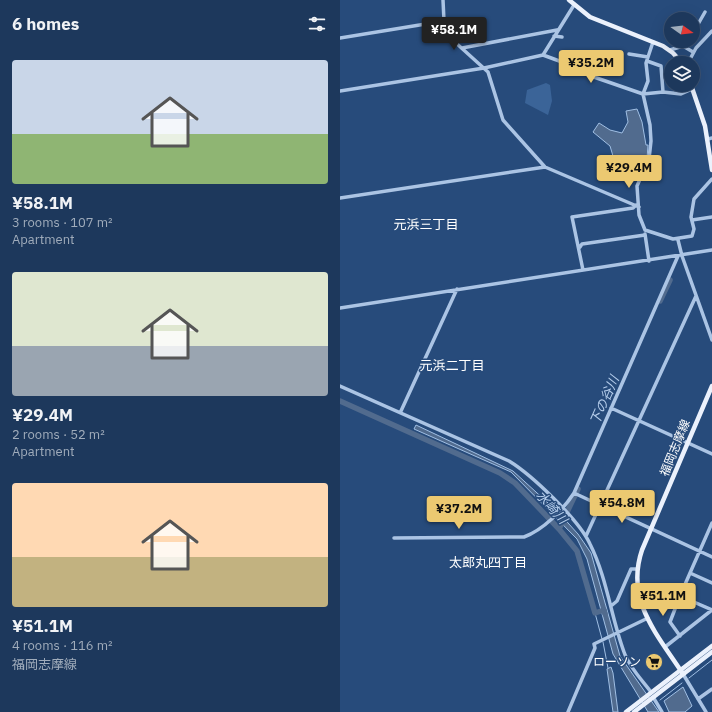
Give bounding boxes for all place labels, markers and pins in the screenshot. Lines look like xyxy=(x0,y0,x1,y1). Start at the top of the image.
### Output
pin: ¥58.1M xyxy=(421,17,487,51)
pin: ¥35.2M xyxy=(558,50,624,84)
pin: ¥29.4M xyxy=(596,155,662,189)
pin: ¥54.8M xyxy=(589,490,655,524)
pin: ¥37.2M xyxy=(426,496,492,530)
pin: ¥51.1M xyxy=(630,583,696,617)
supermarket icon: ローソン xyxy=(644,652,664,672)
place label: ローソン xyxy=(593,654,641,669)

